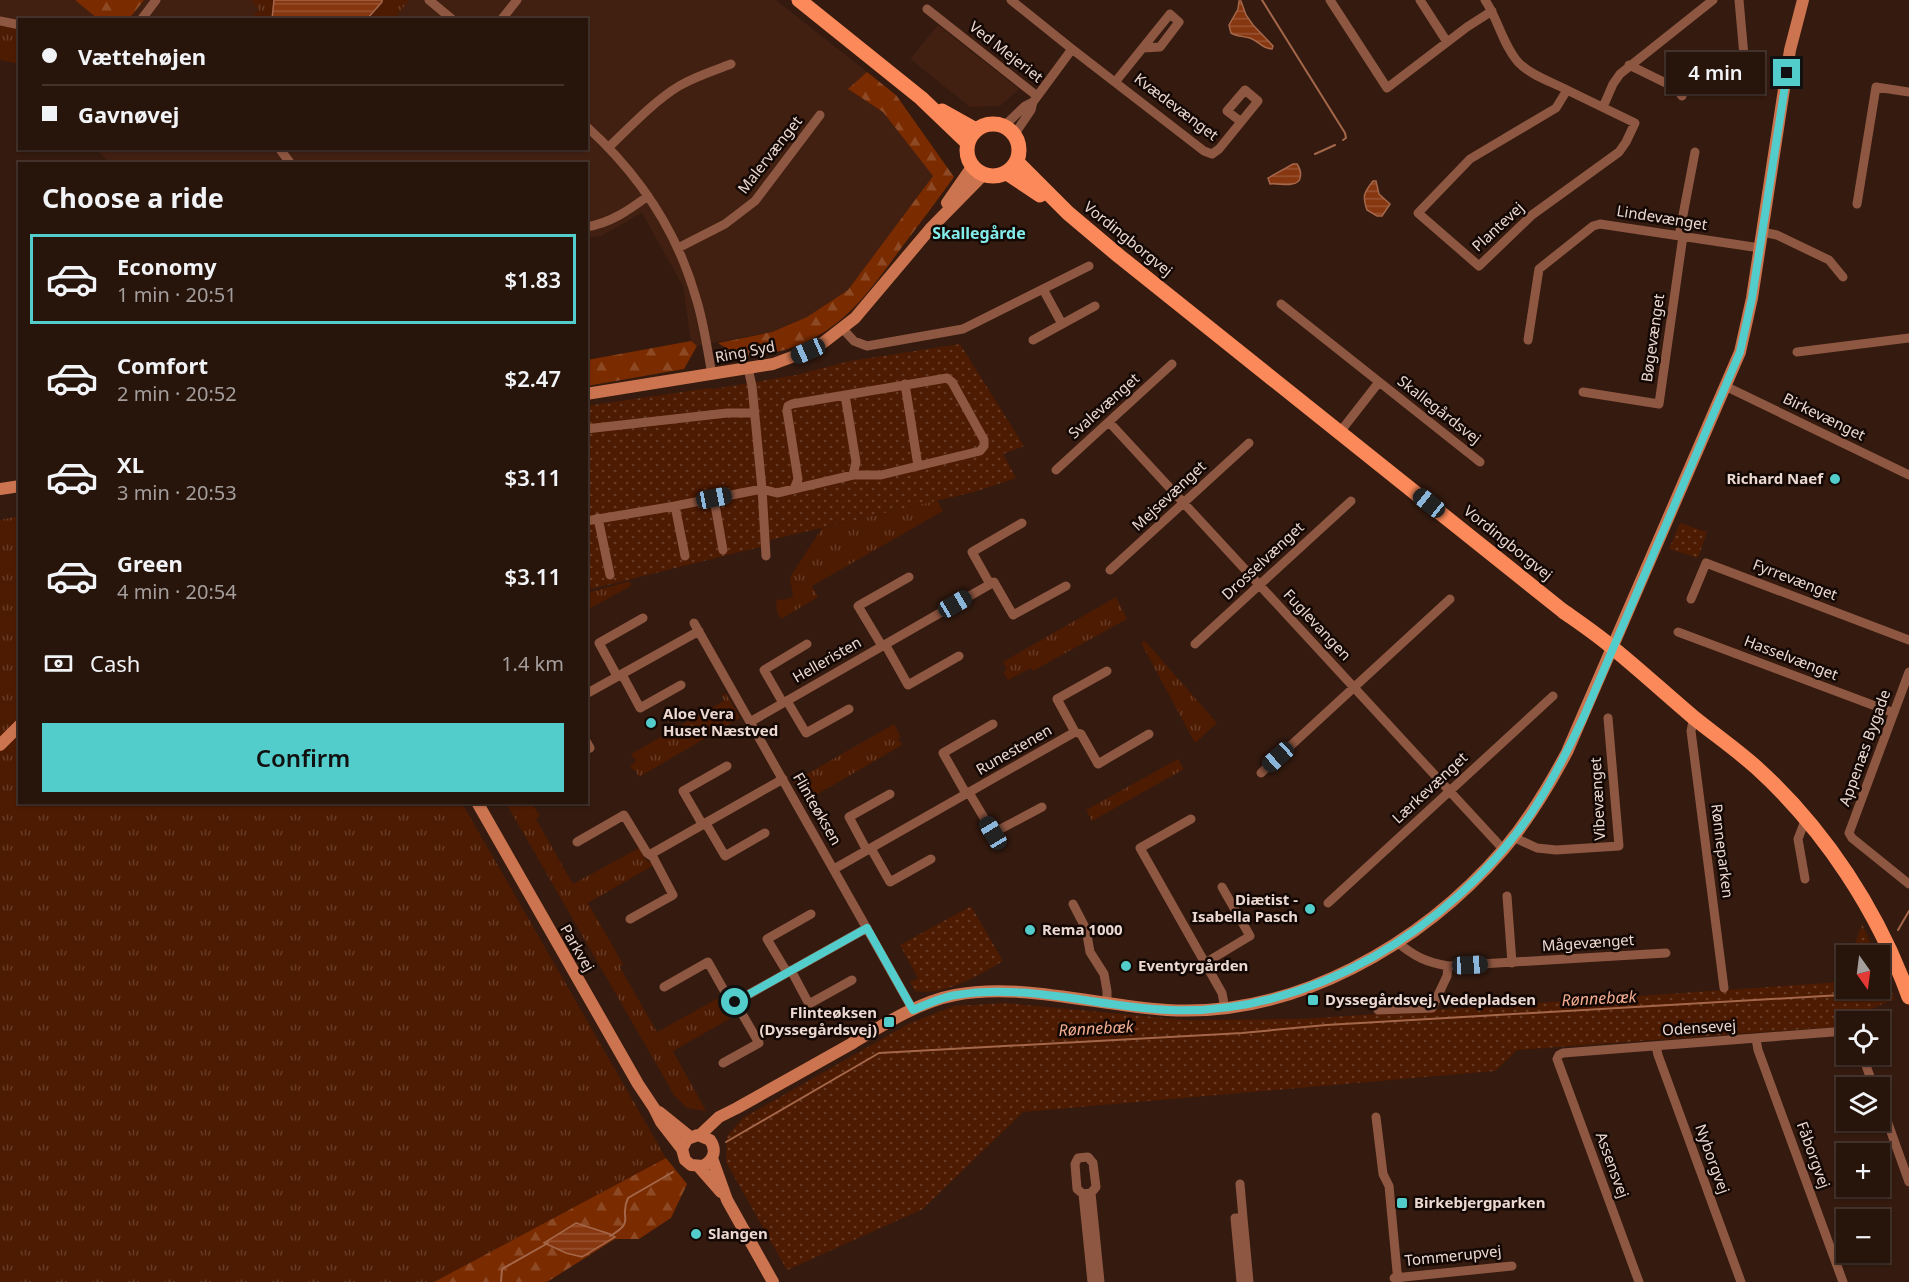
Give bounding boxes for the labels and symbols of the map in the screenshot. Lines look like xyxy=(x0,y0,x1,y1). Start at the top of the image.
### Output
street label: Ved Mejeriet xyxy=(966,16,1048,87)
callout: 4 min xyxy=(1667,52,1766,94)
route end xyxy=(1773,59,1800,86)
street label: Kvædevænget xyxy=(1131,68,1223,145)
street label: Malervænget xyxy=(733,111,806,197)
street label: Vordingborgvej xyxy=(1080,196,1177,280)
street label: Plantevej xyxy=(1467,197,1528,255)
street label: Lindevænget xyxy=(1615,200,1709,234)
district label: Skallegårde xyxy=(932,222,1026,244)
street label: Bøgevænget xyxy=(1636,292,1668,383)
street label: Ring Syd xyxy=(713,335,777,367)
car xyxy=(788,335,828,367)
street label: Svalevænget xyxy=(1063,368,1144,443)
street label: Skallegårdsvej xyxy=(1394,370,1485,448)
street label: Birkevænget xyxy=(1780,388,1869,445)
street label: Mejsevænget xyxy=(1127,455,1210,535)
place label: Richard Naef xyxy=(1726,468,1824,488)
marker: Richard Naef xyxy=(1828,472,1842,486)
car xyxy=(1409,485,1449,521)
car xyxy=(695,486,733,510)
street label: Vordingborgvej xyxy=(1460,500,1557,584)
street label: Drosselvænget xyxy=(1217,517,1308,604)
street label: Fyrrevænget xyxy=(1750,554,1841,604)
street label: Fuglevangen xyxy=(1280,584,1356,664)
car xyxy=(935,587,975,621)
street label: Hasselvænget xyxy=(1741,630,1842,684)
street label: Helleristen xyxy=(789,631,864,687)
street label: Appenæs Bygade xyxy=(1834,687,1894,809)
place label: Aloe Vera Huset Næstved xyxy=(663,703,778,740)
marker: Aloe Vera Huset Næstved xyxy=(644,716,658,730)
street label: Runestenen xyxy=(972,719,1055,779)
car xyxy=(1259,738,1297,776)
street label: Lærkevænget xyxy=(1387,747,1472,827)
street label: Vibevænget xyxy=(1585,756,1609,841)
street label: Flinteøksen xyxy=(789,769,847,848)
street label: Rønneparken xyxy=(1707,803,1739,899)
car xyxy=(976,813,1010,853)
place label: Diætist - Isabella Pasch xyxy=(1192,889,1298,926)
marker: Diætist - Isabella Pasch xyxy=(1303,902,1317,916)
place label: Rema 1000 xyxy=(1042,919,1123,939)
street label: Parkvej xyxy=(556,920,599,975)
marker: Rema 1000 xyxy=(1023,923,1037,937)
street label: Mågevænget xyxy=(1541,929,1635,955)
north arrow xyxy=(1836,945,1890,999)
place label: Eventyrgården xyxy=(1138,955,1248,975)
car xyxy=(1452,955,1488,975)
marker: Eventyrgården xyxy=(1119,959,1133,973)
water label: Rønnebæk xyxy=(1561,985,1638,1011)
route start xyxy=(721,988,748,1015)
place label: Dyssegårdsvej, Vedepladsen xyxy=(1325,989,1536,1009)
marker: Dyssegårdsvej, Vedepladsen xyxy=(1306,993,1320,1007)
place label: Flinteøksen (Dyssegårdsvej) xyxy=(759,1002,877,1039)
street label: Odensevej xyxy=(1661,1014,1737,1040)
marker: Flinteøksen (Dyssegårdsvej) xyxy=(882,1015,896,1029)
water label: Rønnebæk xyxy=(1058,1015,1135,1041)
street label: Fåborgvej xyxy=(1793,1118,1835,1191)
street label: Nyborgvej xyxy=(1691,1121,1735,1196)
street label: Assensvej xyxy=(1592,1129,1634,1200)
place label: Birkebjergparken xyxy=(1414,1192,1546,1212)
marker: Birkebjergparken xyxy=(1395,1196,1409,1210)
place label: Slangen xyxy=(708,1223,768,1243)
marker: Slangen xyxy=(689,1227,703,1241)
street label: Tommerupvej xyxy=(1404,1240,1502,1270)

